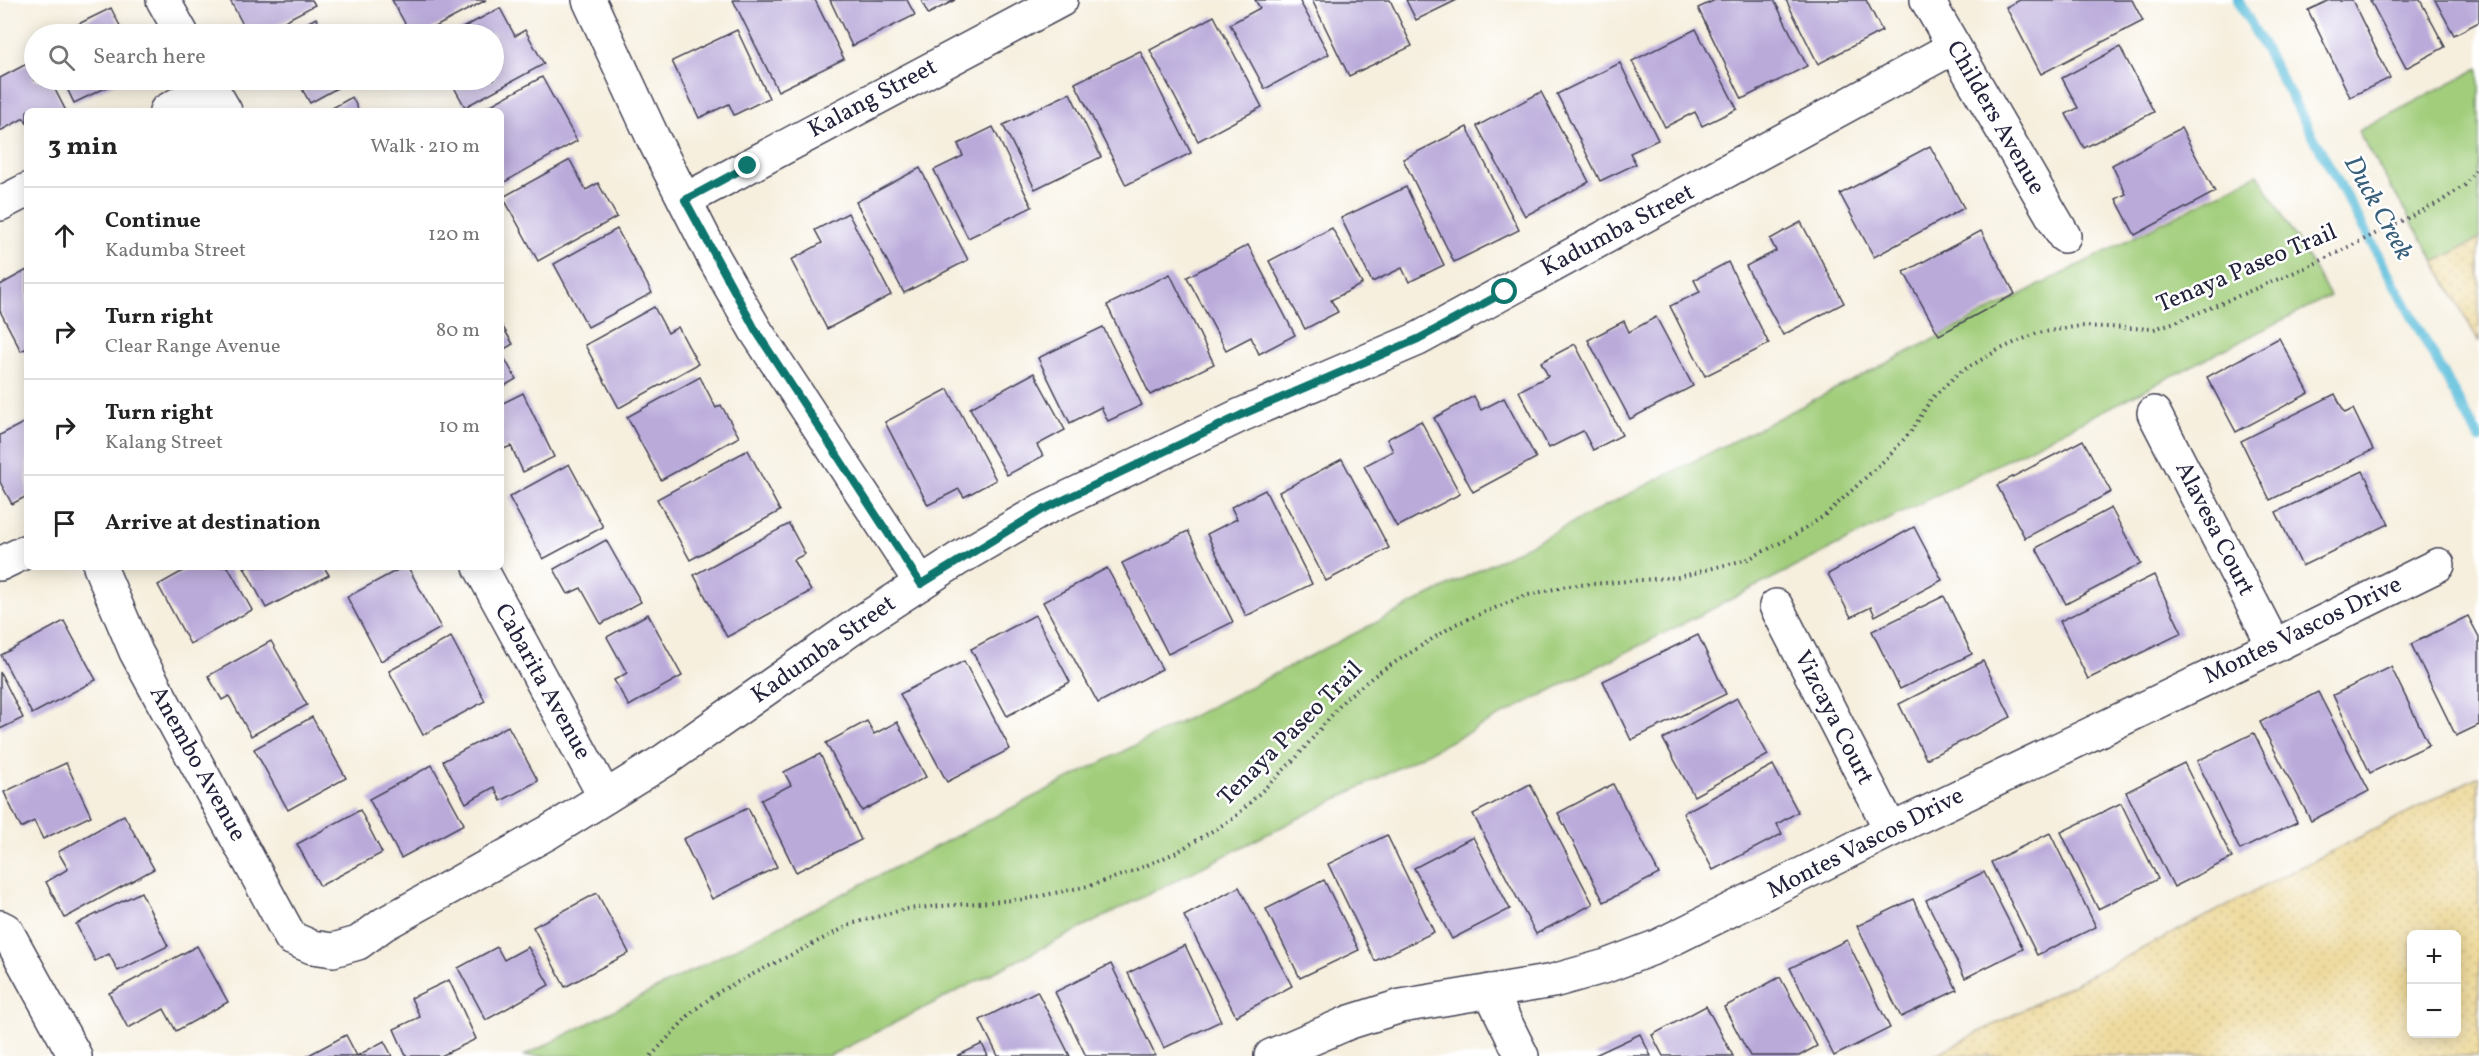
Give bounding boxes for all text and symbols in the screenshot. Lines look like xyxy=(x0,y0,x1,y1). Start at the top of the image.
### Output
search box xyxy=(24,24,504,90)
street label: Childers Avenue xyxy=(1937,35,2053,201)
icon: search xyxy=(45,41,78,74)
text: Search here xyxy=(93,42,206,73)
street label: Kalang Street xyxy=(802,51,944,147)
text: 3 min xyxy=(48,129,118,165)
text: Walk · 210 m xyxy=(370,133,480,161)
water label: Duck Creek xyxy=(2334,149,2422,267)
route end xyxy=(734,152,760,178)
street label: Kadumba Street xyxy=(1535,176,1701,286)
text: Continue xyxy=(105,206,201,237)
street label: Tenaya Paseo Trail xyxy=(2152,216,2342,322)
icon: ahead xyxy=(48,219,81,252)
text: 120 m xyxy=(428,221,480,249)
text: Kadumba Street xyxy=(105,237,246,265)
route start xyxy=(1491,278,1517,304)
text: Turn right xyxy=(105,302,213,333)
icon: right xyxy=(48,315,81,348)
text: 80 m xyxy=(436,317,480,345)
text: Clear Range Avenue xyxy=(105,333,281,361)
text: Turn right xyxy=(105,398,213,429)
icon: right xyxy=(48,411,81,444)
text: 10 m xyxy=(439,413,480,441)
text: Kalang Street xyxy=(105,429,223,457)
street label: Alavesa Court xyxy=(2166,456,2262,602)
icon: arrive xyxy=(48,507,81,540)
text: Arrive at destination xyxy=(105,508,321,539)
street label: Montes Vascos Drive xyxy=(2198,568,2408,694)
street label: Kadumba Street xyxy=(745,588,903,712)
street label: Cabarita Avenue xyxy=(485,598,599,766)
street label: Vizcaya Court xyxy=(1785,645,1881,791)
street label: Tenaya Paseo Trail xyxy=(1211,654,1371,814)
street label: Anembo Avenue xyxy=(140,680,254,848)
street label: Montes Vascos Drive xyxy=(1762,780,1970,908)
map controls xyxy=(2407,930,2461,1038)
button: + xyxy=(2407,930,2461,984)
button: − xyxy=(2407,984,2461,1038)

